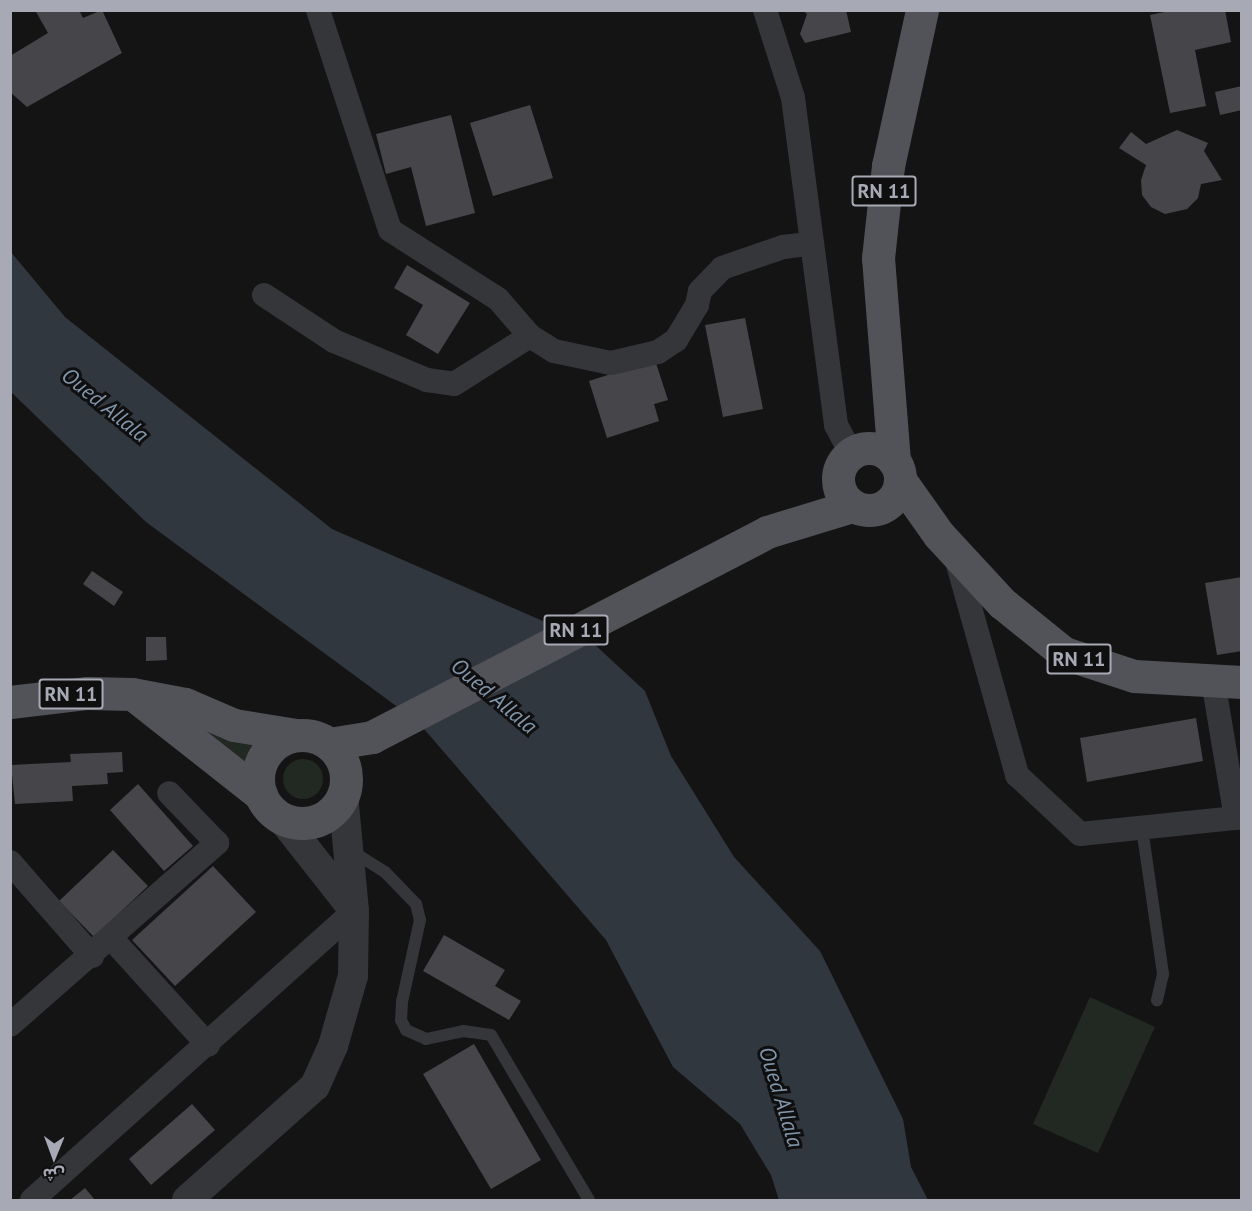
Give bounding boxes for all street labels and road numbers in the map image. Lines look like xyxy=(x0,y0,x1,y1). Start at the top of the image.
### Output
road number: RN 11 xyxy=(851,174,917,208)
road number: RN 11 xyxy=(543,613,609,647)
road number: RN 11 xyxy=(1046,642,1112,676)
road number: RN 11 xyxy=(38,677,104,711)

